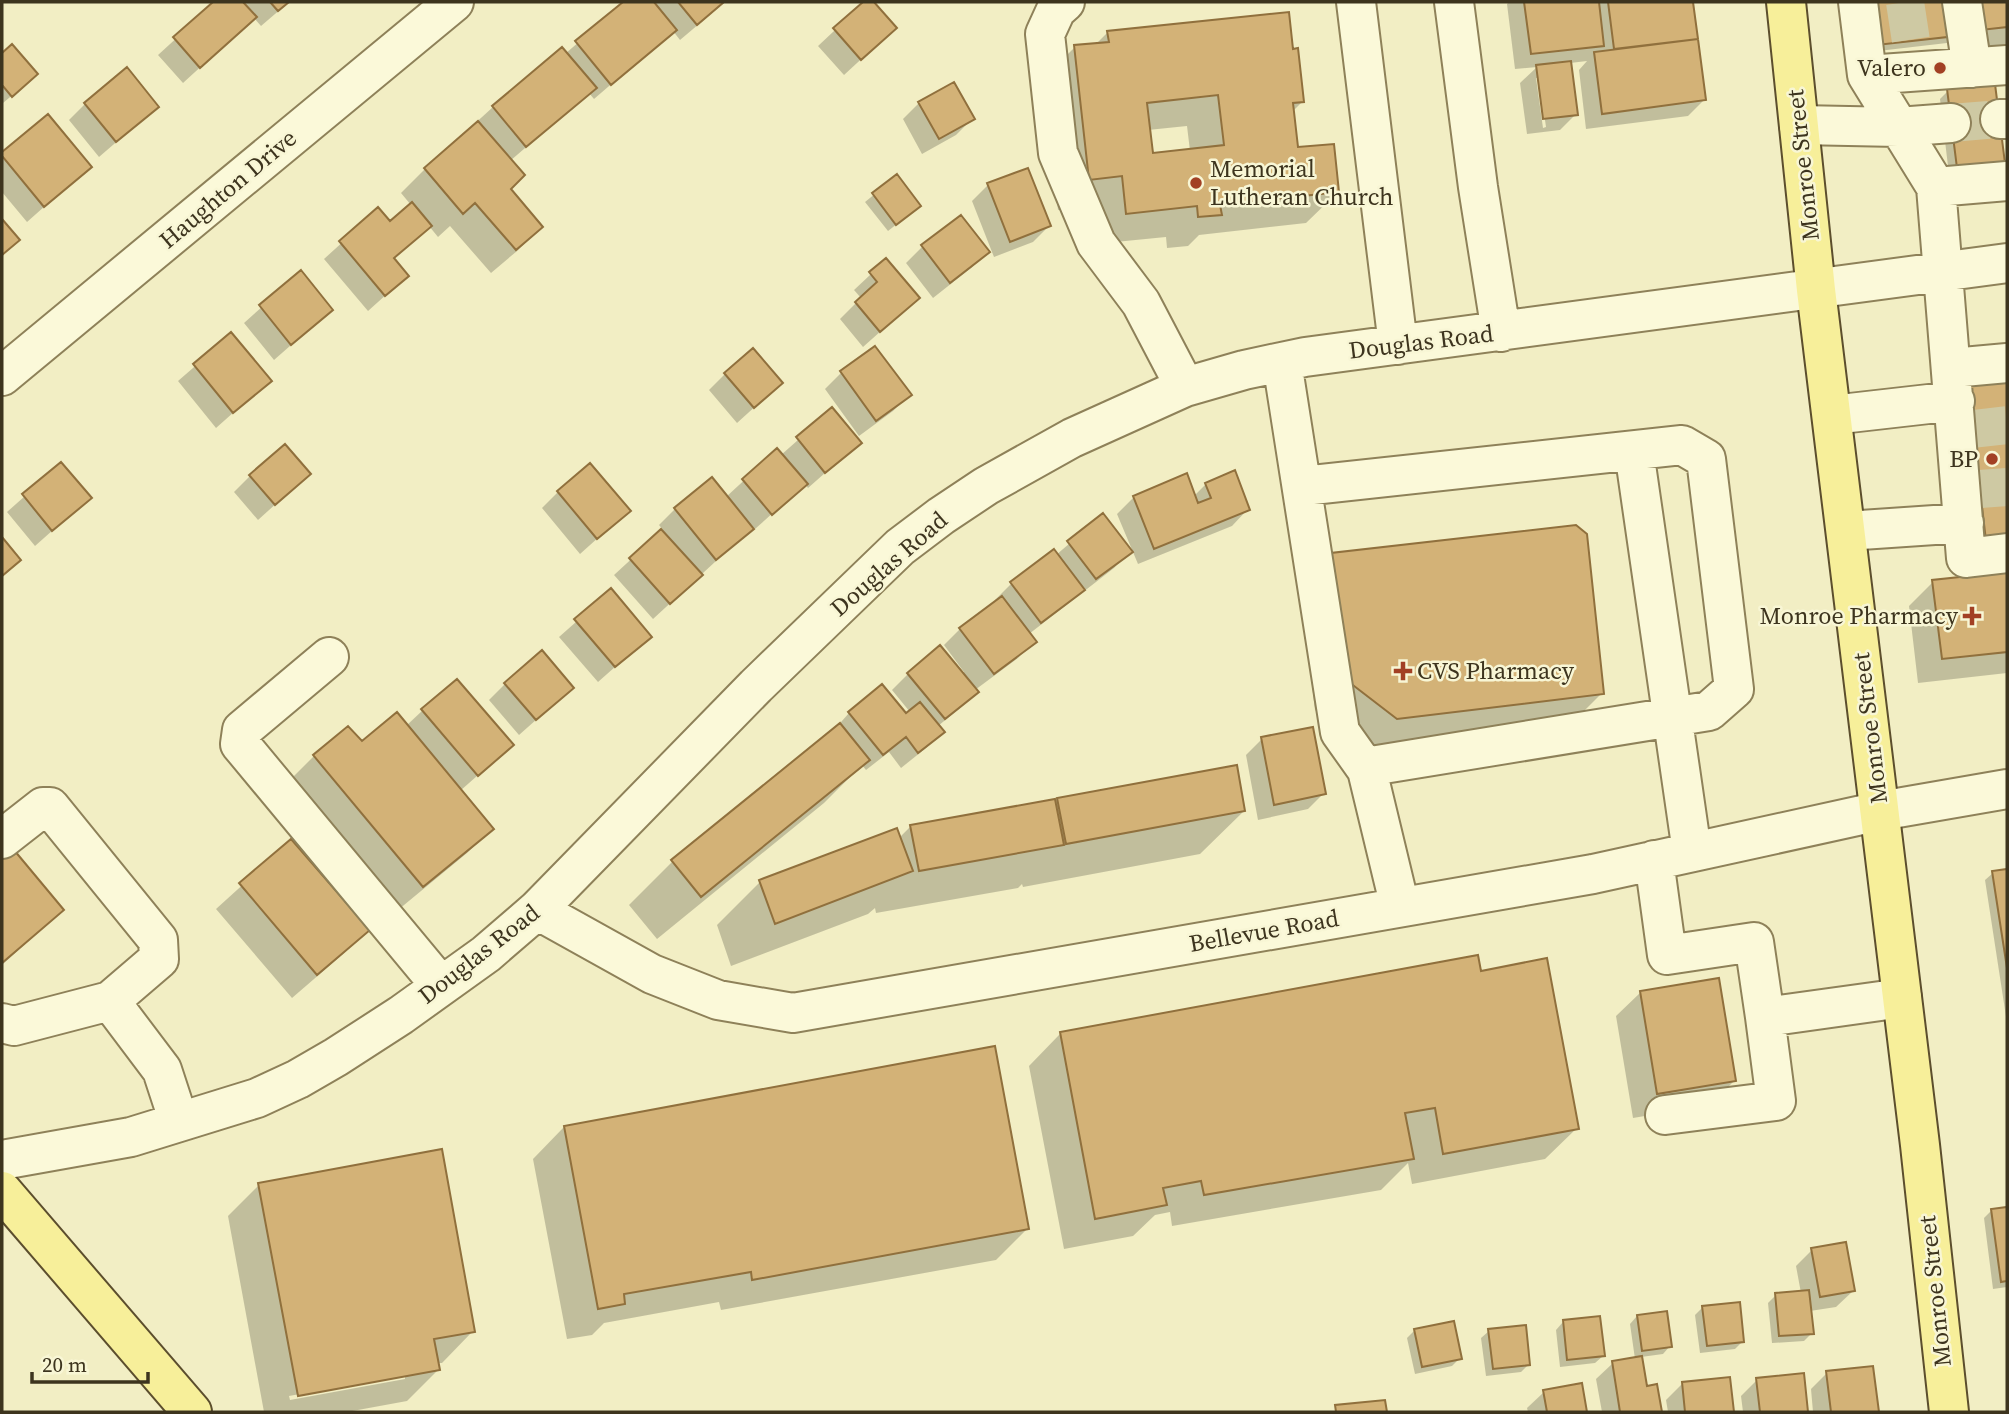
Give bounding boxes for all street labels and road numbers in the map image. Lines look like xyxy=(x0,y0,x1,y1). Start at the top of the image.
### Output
street label: Monroe Street xyxy=(1778,88,1827,242)
street label: Haughton Drive xyxy=(152,121,303,256)
street label: Douglas Road xyxy=(1347,316,1496,367)
street label: Douglas Road xyxy=(823,503,955,624)
street label: Monroe Street xyxy=(1844,650,1895,805)
street label: Douglas Road xyxy=(411,896,546,1011)
street label: Bellevue Road xyxy=(1186,901,1342,960)
street label: Monroe Street xyxy=(1910,1214,1959,1368)

